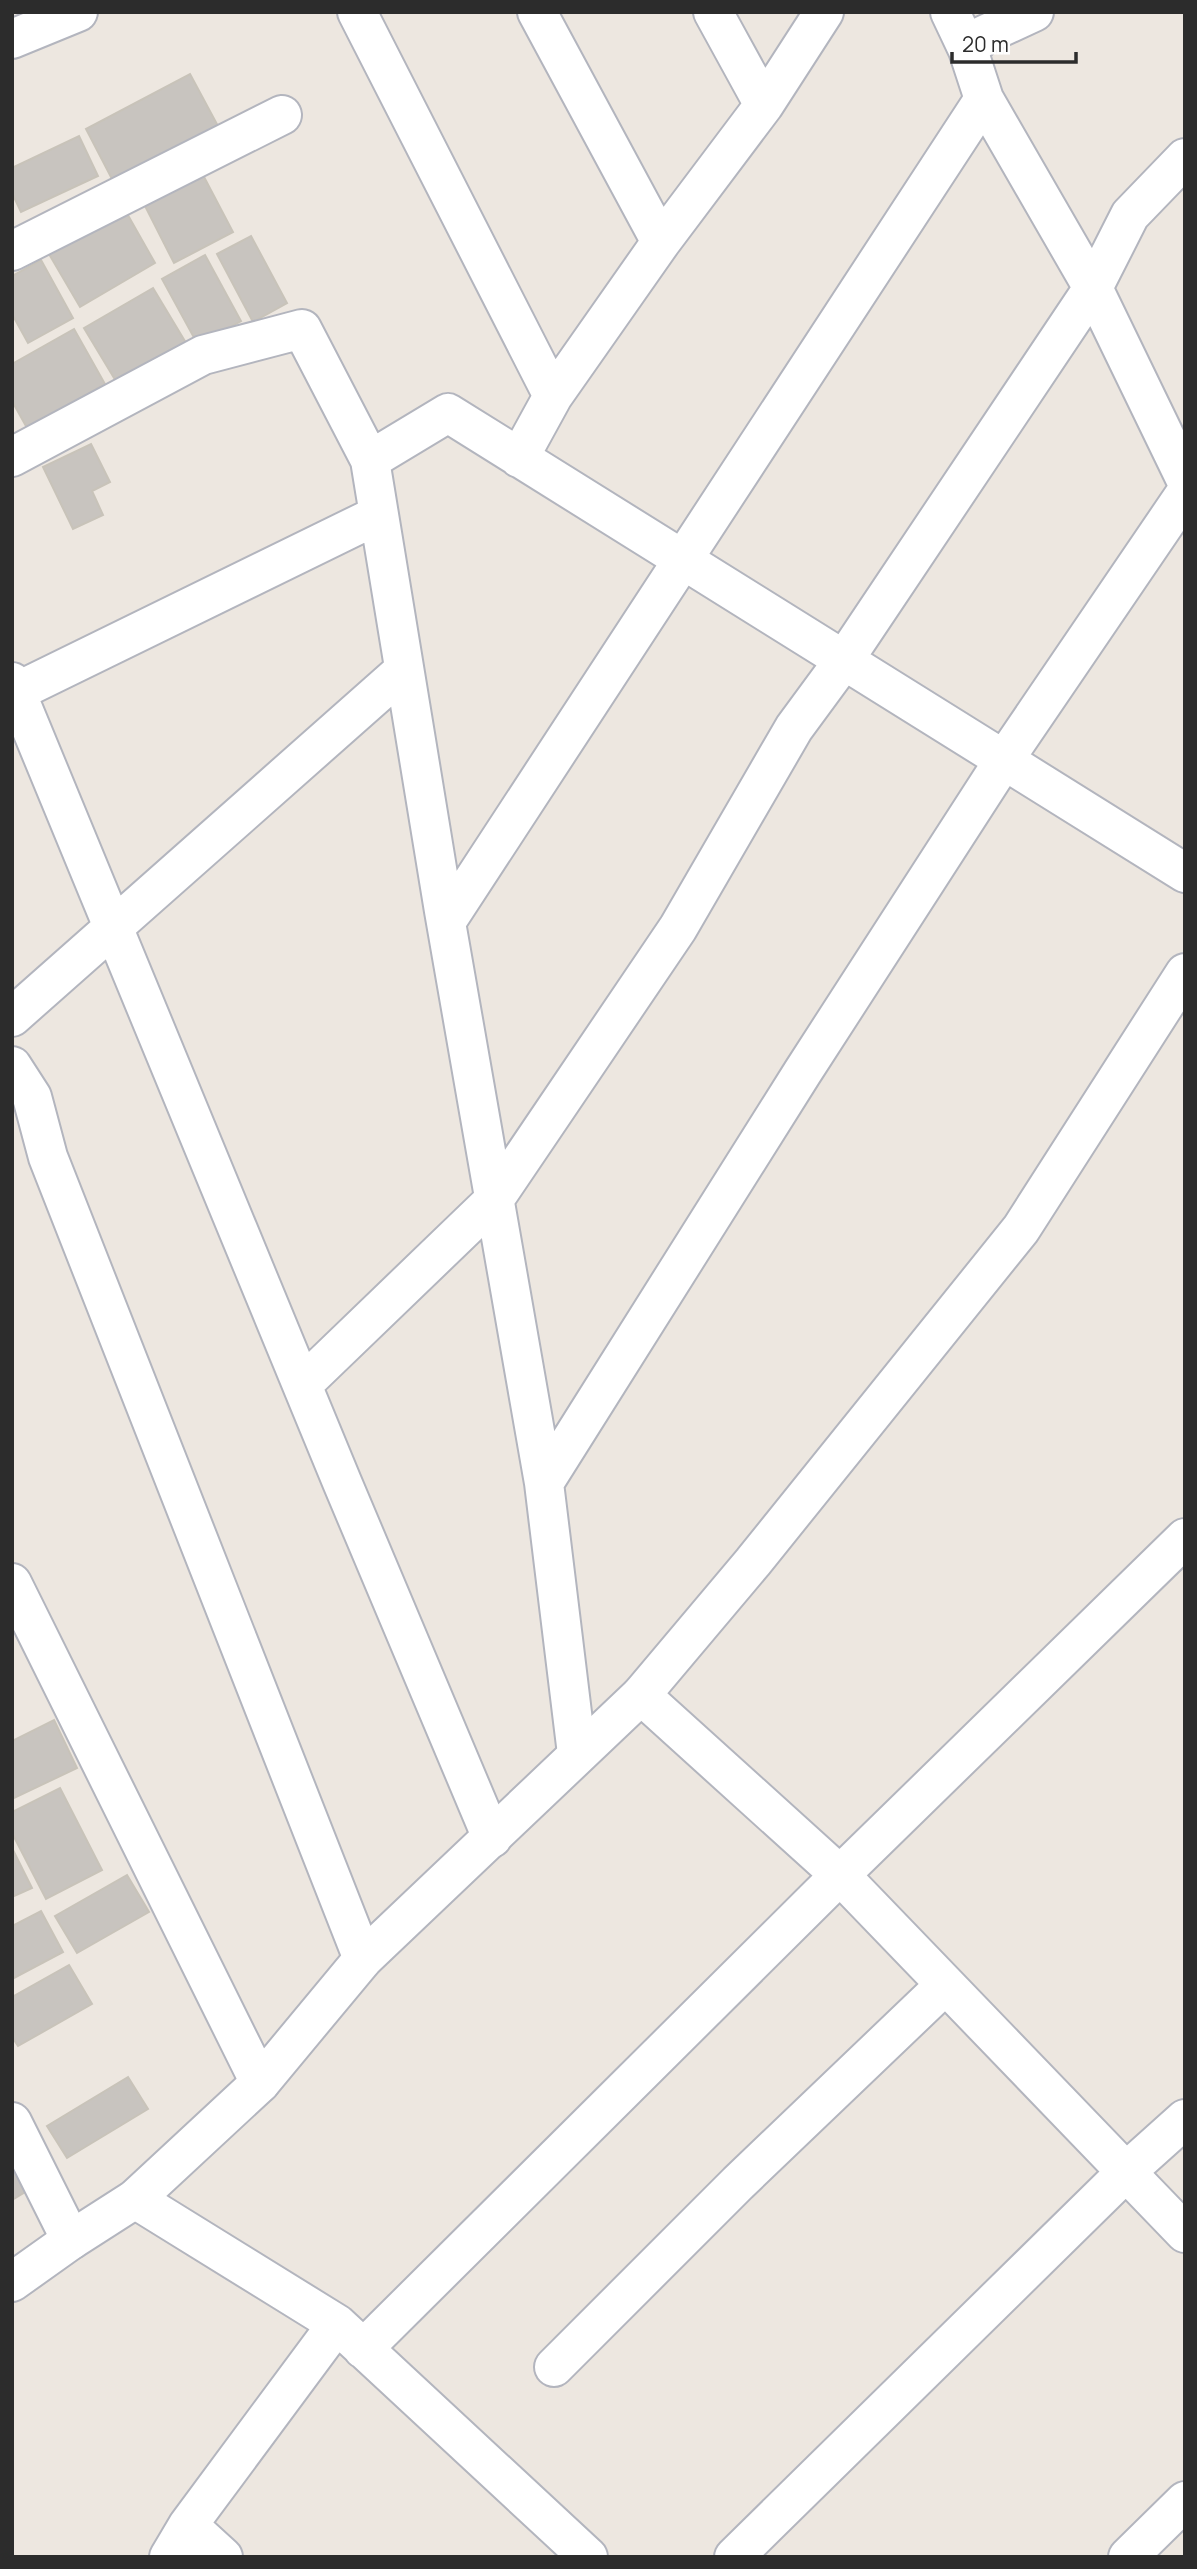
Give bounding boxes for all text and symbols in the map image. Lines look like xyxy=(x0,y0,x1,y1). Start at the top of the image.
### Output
scale bar xyxy=(952,21,1076,65)
text: 20 m xyxy=(962,30,1009,58)

